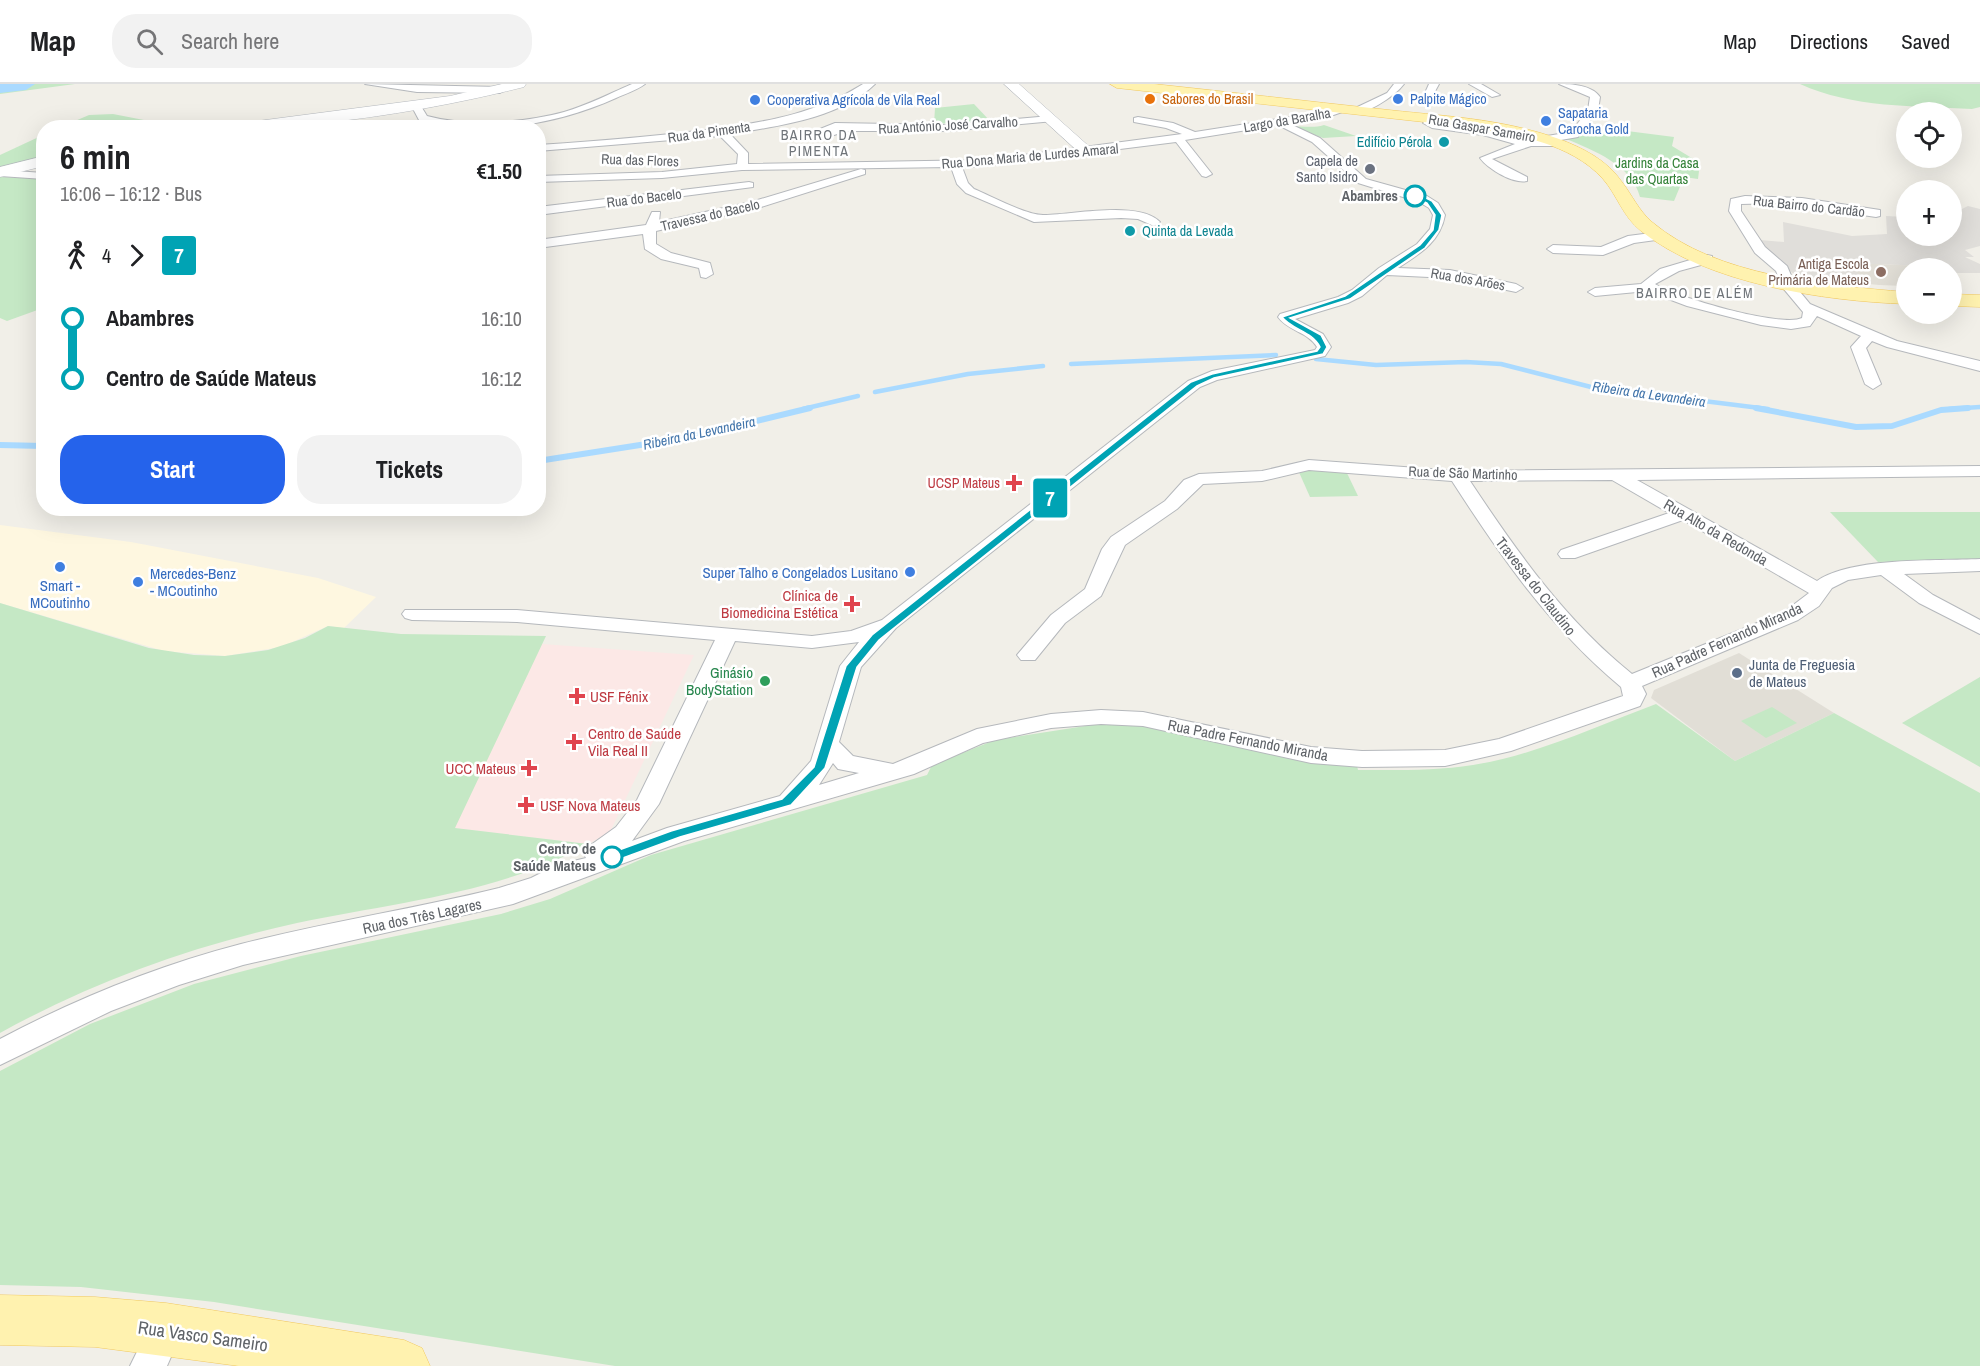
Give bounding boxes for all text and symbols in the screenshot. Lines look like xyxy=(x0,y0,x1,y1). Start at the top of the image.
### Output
search box xyxy=(112,14,532,68)
text: Map xyxy=(30,22,76,60)
icon: search xyxy=(133,25,166,58)
text: Search here xyxy=(181,26,279,56)
text: Map xyxy=(1723,27,1757,56)
text: Directions xyxy=(1790,27,1868,56)
text: Saved xyxy=(1901,27,1950,56)
place label: Sabores do Brasil xyxy=(1162,90,1253,108)
place label: Palpite Mágico xyxy=(1410,90,1487,108)
place label: Cooperativa Agrícola de Vila Real xyxy=(767,91,940,109)
marker: Sabores do Brasil xyxy=(1143,92,1157,106)
marker: Palpite Mágico xyxy=(1391,92,1405,106)
marker: Cooperativa Agrícola de Vila Real xyxy=(748,93,762,107)
map controls xyxy=(1896,102,1962,324)
button: locate xyxy=(1896,102,1962,168)
street label: Largo da Baralha xyxy=(1242,103,1333,137)
place label: Sapataria Carocha Gold xyxy=(1558,104,1629,138)
street label: Rua Gaspar Sameiro xyxy=(1427,110,1537,146)
street label: Rua António José Carvalho xyxy=(878,112,1018,138)
marker: Sapataria Carocha Gold xyxy=(1539,114,1553,128)
street label: Rua da Pimenta xyxy=(667,117,752,147)
district label: BAIRRO DA PIMENTA xyxy=(781,126,857,160)
place label: Edifício Pérola xyxy=(1357,133,1433,151)
text: 6 min xyxy=(60,135,131,179)
marker: Edifício Pérola xyxy=(1437,135,1451,149)
street label: Rua Dona Maria de Lurdes Amaral xyxy=(941,139,1119,173)
street label: Rua das Flores xyxy=(601,150,679,170)
place label: Capela de Santo Isidro xyxy=(1296,152,1358,186)
park label: Jardins da Casa das Quartas xyxy=(1615,154,1699,188)
text: €1.50 xyxy=(477,156,522,186)
marker: Capela de Santo Isidro xyxy=(1363,162,1377,176)
text: 16:06 – 16:12 · Bus xyxy=(60,180,202,207)
button: + xyxy=(1896,180,1962,246)
street label: Rua do Bacelo xyxy=(606,184,682,212)
marker: Abambres xyxy=(1404,185,1426,207)
place label: Abambres xyxy=(1342,187,1398,205)
street label: Rua Bairro do Cardão xyxy=(1752,191,1866,221)
street label: Travessa do Bacelo xyxy=(659,195,761,235)
place label: Quinta da Levada xyxy=(1142,222,1234,240)
marker: Quinta da Levada xyxy=(1123,224,1137,238)
icon: walk xyxy=(60,239,93,272)
icon: forward xyxy=(120,239,153,272)
text: 7 xyxy=(174,241,184,270)
text: 4 xyxy=(102,242,111,269)
place label: Antiga Escola Primária de Mateus xyxy=(1768,255,1870,289)
button: − xyxy=(1896,258,1962,324)
street label: Rua dos Arões xyxy=(1429,264,1507,294)
marker: Antiga Escola Primária de Mateus xyxy=(1874,265,1888,279)
district label: BAIRRO DE ALÉM xyxy=(1636,284,1754,302)
text: Abambres xyxy=(106,303,194,333)
text: 16:10 xyxy=(481,305,522,332)
text: Centro de Saúde Mateus xyxy=(106,363,317,393)
text: 16:12 xyxy=(481,365,522,392)
water label: Ribeira da Levandeira xyxy=(1591,377,1707,411)
water label: Ribeira da Levandeira xyxy=(641,412,757,454)
button: Start xyxy=(60,435,285,504)
button: Tickets xyxy=(297,435,522,504)
street label: Rua de São Martinho xyxy=(1408,462,1518,484)
place label: UCSP Mateus xyxy=(927,474,1000,492)
marker: UCSP Mateus xyxy=(1005,474,1023,492)
line badge: 7 xyxy=(1030,478,1070,518)
text: 7 xyxy=(1045,484,1055,513)
street label: Rua Alto da Redonda xyxy=(1660,494,1772,570)
street label: Travessa do Claudino xyxy=(1491,532,1581,640)
marker: Smart - MCoutinho xyxy=(53,560,67,574)
place label: Super Talho e Congelados Lusitano xyxy=(702,562,898,583)
place label: Mercedes-Benz - MCoutinho xyxy=(150,563,236,601)
marker: Super Talho e Congelados Lusitano xyxy=(903,565,917,579)
place label: Smart - MCoutinho xyxy=(30,575,90,613)
marker: Mercedes-Benz - MCoutinho xyxy=(131,575,145,589)
place label: Clínica de Biomedicina Estética xyxy=(721,585,838,623)
marker: Clínica de Biomedicina Estética xyxy=(843,595,861,613)
street label: Rua Padre Fernando Miranda xyxy=(1648,597,1806,683)
place label: Junta de Freguesia de Mateus xyxy=(1749,654,1855,692)
place label: Ginásio BodyStation xyxy=(686,662,753,700)
marker: Junta de Freguesia de Mateus xyxy=(1730,666,1744,680)
marker: Ginásio BodyStation xyxy=(758,674,772,688)
place label: USF Fénix xyxy=(590,686,649,707)
marker: USF Fénix xyxy=(568,687,586,705)
street label: Rua Padre Fernando Miranda xyxy=(1166,714,1330,766)
place label: Centro de Saúde Vila Real II xyxy=(588,723,681,761)
marker: Centro de Saúde Vila Real II xyxy=(565,733,583,751)
place label: UCC Mateus xyxy=(446,758,516,779)
marker: UCC Mateus xyxy=(520,759,538,777)
place label: USF Nova Mateus xyxy=(540,795,641,816)
marker: USF Nova Mateus xyxy=(517,796,535,814)
place label: Centro de Saúde Mateus xyxy=(513,838,596,876)
marker: Centro de Saúde Mateus xyxy=(601,846,623,868)
street label: Rua dos Três Lagares xyxy=(361,893,483,939)
street label: Rua Vasco Sameiro xyxy=(136,1315,270,1357)

